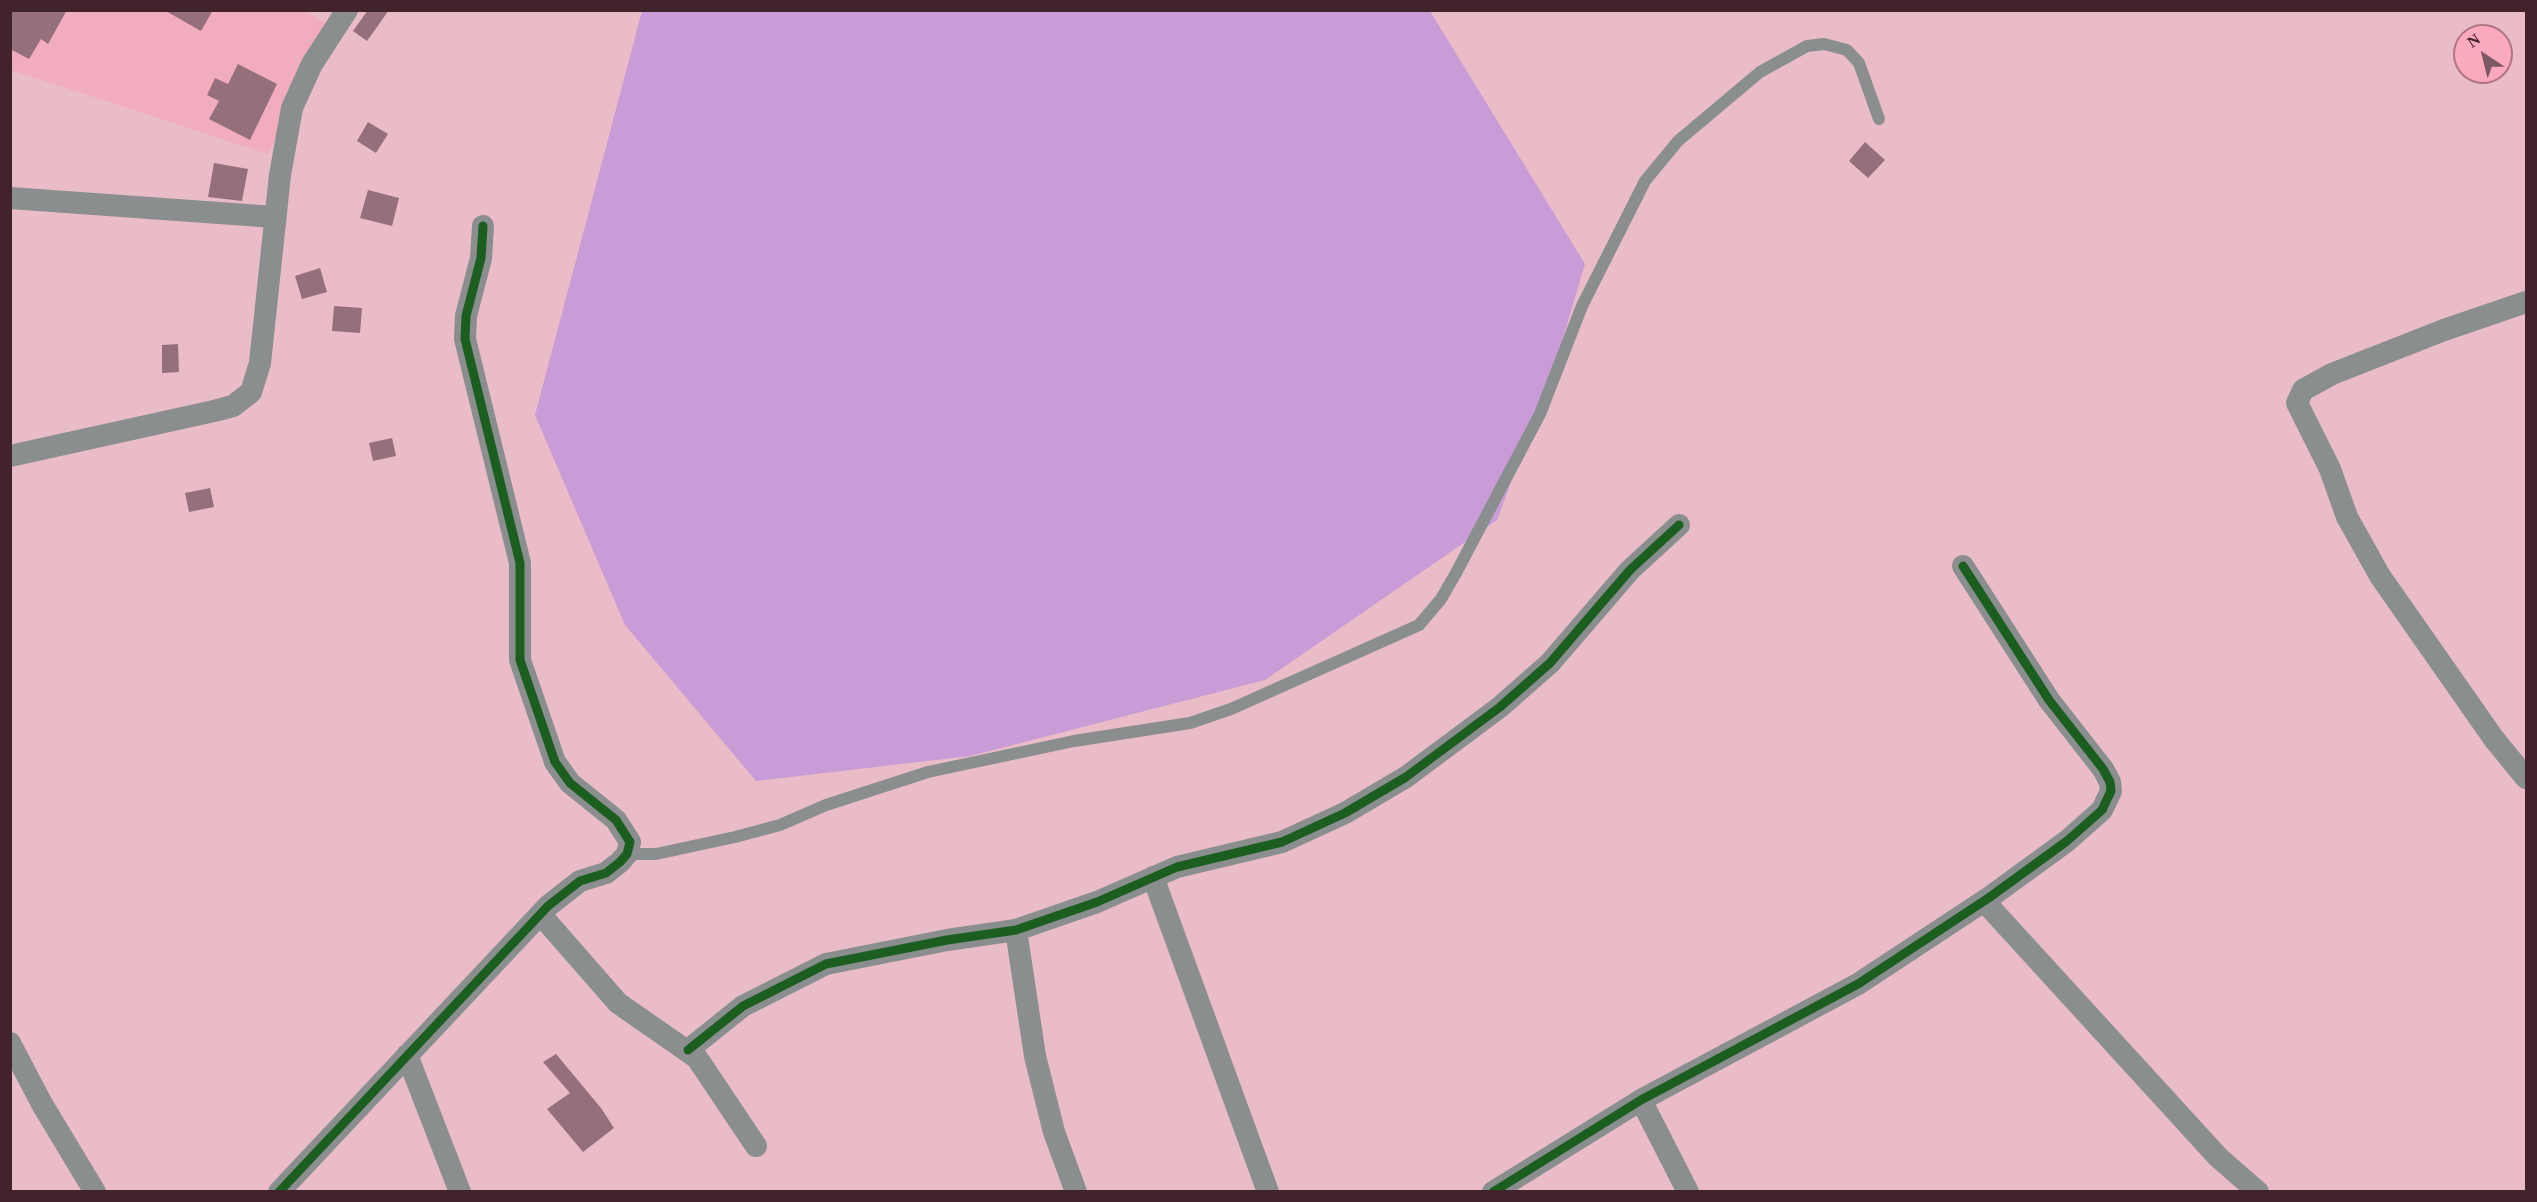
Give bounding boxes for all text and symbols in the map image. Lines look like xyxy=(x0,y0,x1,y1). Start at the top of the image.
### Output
north arrow xyxy=(2453,24,2513,84)
text: N xyxy=(2464,30,2483,51)

